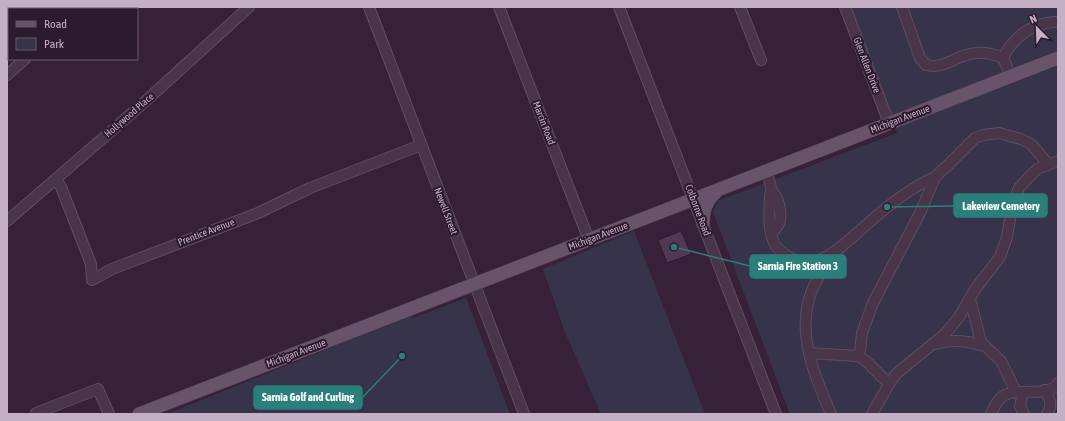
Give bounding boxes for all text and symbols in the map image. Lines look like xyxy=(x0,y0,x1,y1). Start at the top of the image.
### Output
legend xyxy=(8,8,138,60)
north arrow xyxy=(1017,8,1057,48)
text: N xyxy=(1028,12,1038,26)
text: Road xyxy=(44,17,67,31)
street label: Glen Allen Drive xyxy=(851,36,883,95)
text: Park xyxy=(44,37,65,51)
street label: Hollywood Place xyxy=(102,90,156,139)
street label: Marcin Road xyxy=(531,100,557,146)
street label: Michigan Avenue xyxy=(869,103,932,135)
street label: Colborne Road xyxy=(683,183,713,237)
street label: Newell Street xyxy=(432,186,460,236)
callout: Lakeview Cemetery xyxy=(954,194,1047,217)
text: Lakeview Cemetery xyxy=(962,200,1040,212)
street label: Prentice Avenue xyxy=(176,216,236,248)
street label: Michigan Avenue xyxy=(567,220,630,252)
callout: Sarnia Fire Station 3 xyxy=(750,255,846,278)
text: Sarnia Fire Station 3 xyxy=(758,260,838,272)
street label: Michigan Avenue xyxy=(265,337,328,369)
callout: Sarnia Golf and Curling xyxy=(254,386,362,409)
text: Sarnia Golf and Curling xyxy=(262,391,354,403)

